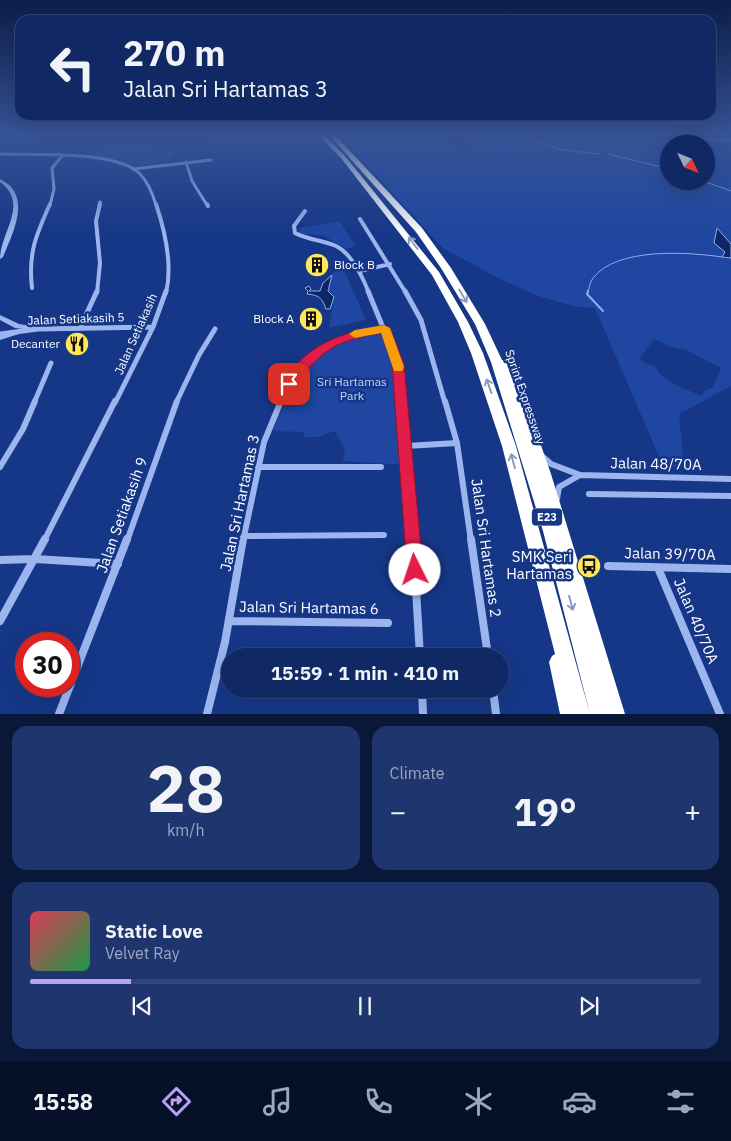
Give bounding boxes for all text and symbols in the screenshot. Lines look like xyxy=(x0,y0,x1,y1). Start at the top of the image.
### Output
text: 270 m xyxy=(123,30,226,76)
icon: left xyxy=(40,35,105,100)
text: Jalan Sri Hartamas 3 xyxy=(123,74,328,103)
north arrow xyxy=(660,135,715,190)
map controls xyxy=(660,135,715,190)
one-way arrow xyxy=(407,237,418,250)
building icon: Block B xyxy=(304,252,330,278)
place label: Block B xyxy=(334,257,375,272)
one-way arrow xyxy=(459,288,469,302)
street label: Jalan Setiakasih xyxy=(111,291,160,377)
building icon: Block A xyxy=(298,306,324,332)
street label: Jalan Setiakasih 5 xyxy=(27,309,125,328)
place label: Block A xyxy=(253,311,294,326)
restaurant icon: Decanter xyxy=(64,331,90,357)
place label: Decanter xyxy=(11,336,61,351)
street label: Sprint Expressway xyxy=(502,348,549,446)
pin xyxy=(268,363,310,405)
icon: arrive xyxy=(275,370,303,398)
park label: Sri Hartamas Park xyxy=(317,374,387,403)
one-way arrow xyxy=(484,379,493,394)
street label: Jalan Sri Hartamas 3 xyxy=(216,433,263,573)
street label: Jalan 48/70A xyxy=(610,453,702,474)
street label: Jalan Setiakasih 9 xyxy=(92,454,151,575)
one-way arrow xyxy=(508,454,517,470)
street label: Jalan Sri Hartamas 2 xyxy=(467,477,506,618)
road number: E23 xyxy=(532,508,562,526)
position arrow xyxy=(388,543,440,595)
street label: Jalan 39/70A xyxy=(624,543,716,564)
place label: SMK Seri Hartamas xyxy=(506,547,572,583)
bus stop icon: SMK Seri Hartamas xyxy=(576,553,602,579)
street label: Jalan 40/70A xyxy=(670,575,723,667)
one-way arrow xyxy=(566,594,576,610)
street label: Jalan Sri Hartamas 6 xyxy=(239,597,379,618)
speed limit sign: 30 xyxy=(15,632,80,697)
text: 15:59 · 1 min · 410 m xyxy=(271,661,459,685)
text: 28 xyxy=(147,745,225,830)
text: Climate xyxy=(390,763,445,783)
text: 19° xyxy=(514,787,577,836)
text: − xyxy=(390,793,406,830)
text: + xyxy=(684,793,701,830)
text: km/h xyxy=(167,820,205,840)
text: Static Love xyxy=(105,919,203,943)
text: Velvet Ray xyxy=(105,943,180,963)
icon: previous xyxy=(128,992,156,1020)
icon: pause xyxy=(351,992,379,1020)
icon: next xyxy=(575,992,603,1020)
icon: directions xyxy=(159,1084,194,1119)
icon: music xyxy=(260,1084,295,1119)
icon: phone xyxy=(361,1084,396,1119)
icon: climate xyxy=(461,1084,496,1119)
icon: car xyxy=(562,1084,597,1119)
icon: filters xyxy=(663,1084,698,1119)
text: 15:58 xyxy=(33,1087,93,1116)

